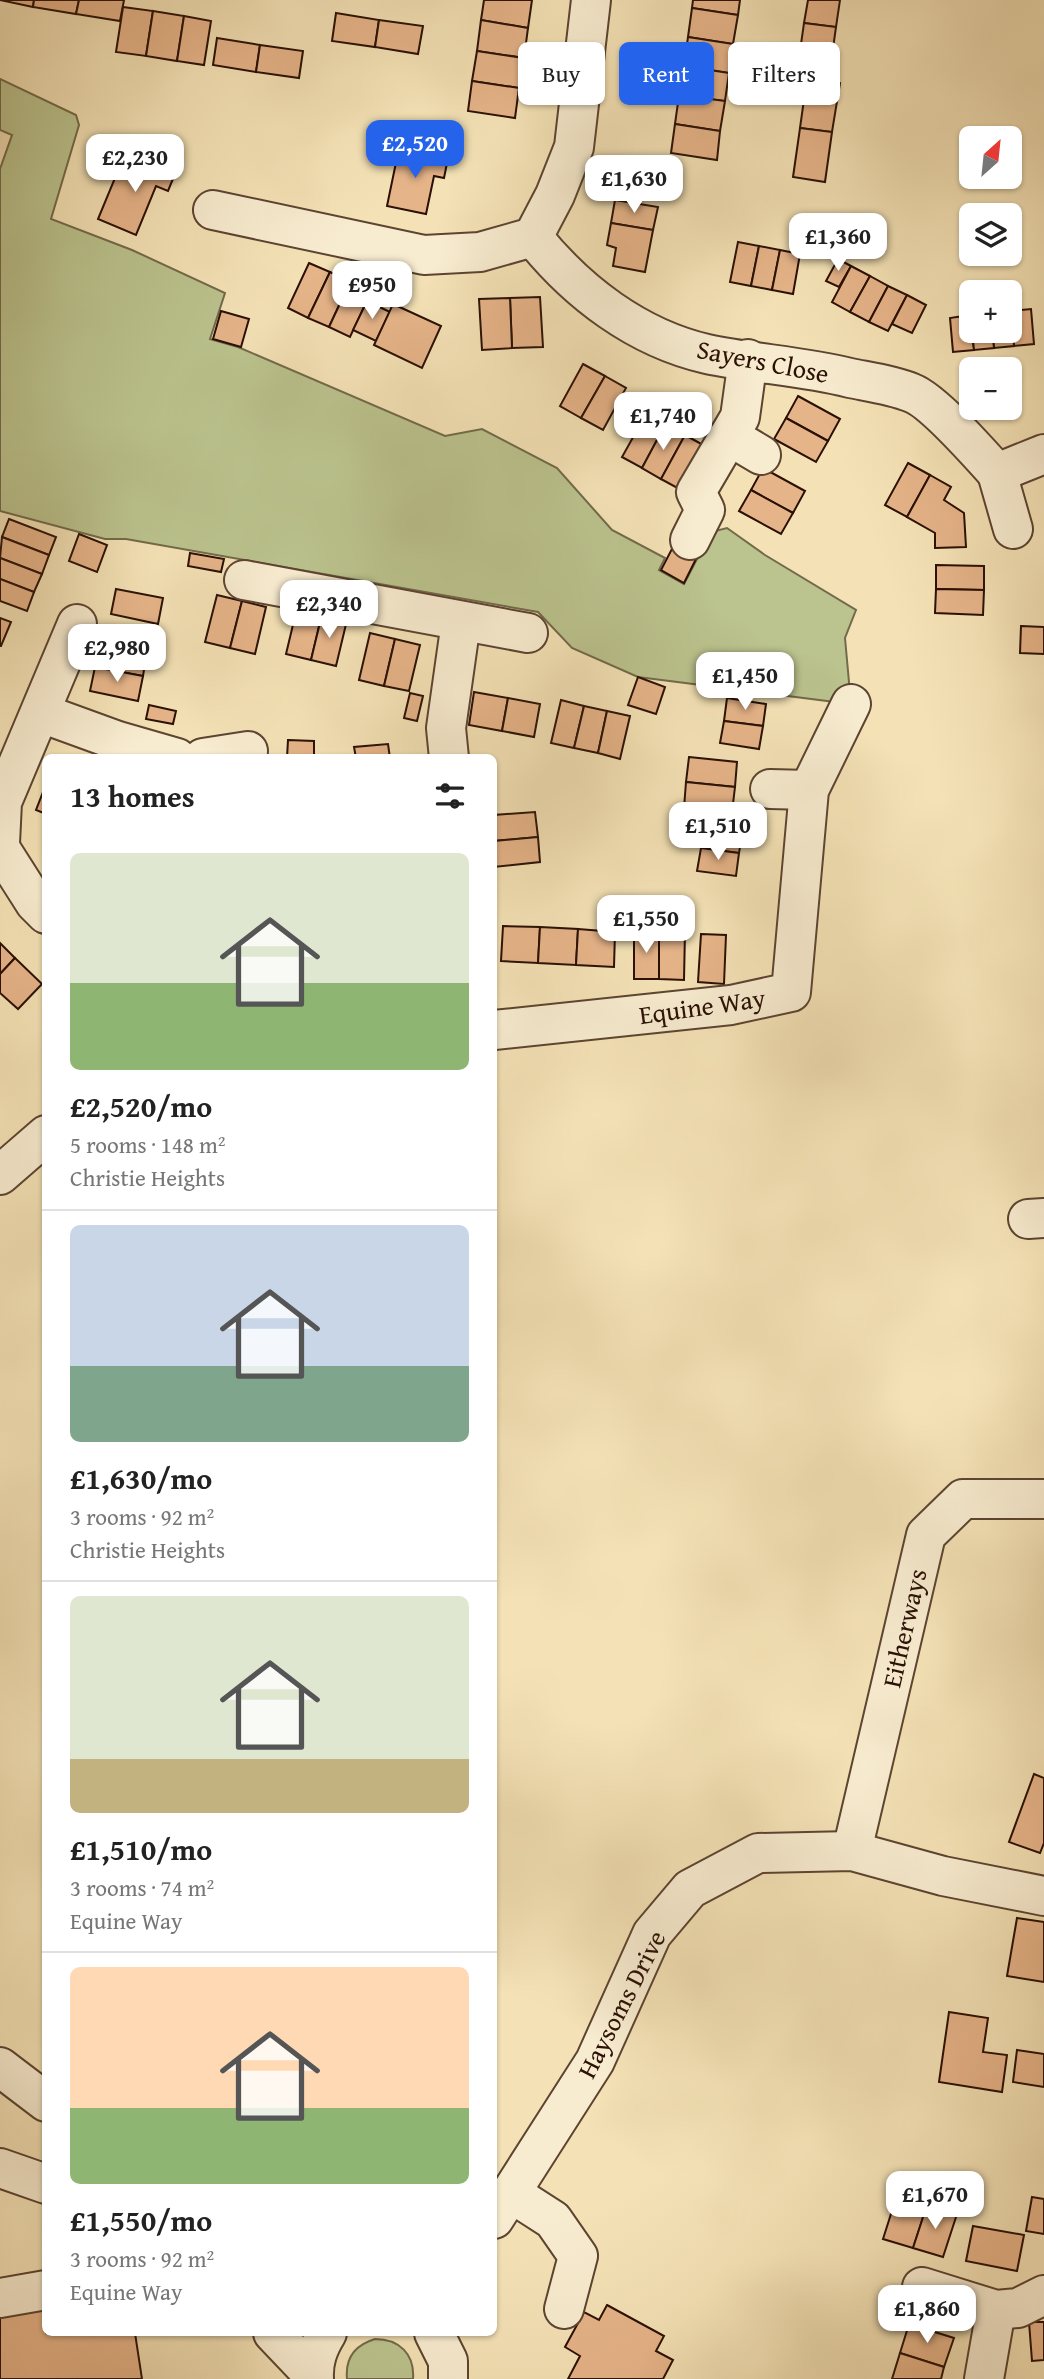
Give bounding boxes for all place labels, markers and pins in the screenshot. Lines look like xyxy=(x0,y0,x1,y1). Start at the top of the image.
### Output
pin: £2,520 xyxy=(358,120,472,180)
pin: £2,230 xyxy=(78,134,192,194)
pin: £1,630 xyxy=(577,156,691,215)
pin: £1,360 xyxy=(781,214,895,273)
pin: £950 xyxy=(331,262,413,321)
pin: £1,740 xyxy=(606,392,720,452)
pin: £2,340 xyxy=(272,580,386,640)
pin: £2,980 xyxy=(60,624,174,684)
pin: £1,450 xyxy=(688,652,802,712)
pin: £1,510 xyxy=(661,802,775,862)
pin: £1,550 xyxy=(589,895,703,955)
pin: £1,670 xyxy=(878,2172,992,2231)
pin: £1,860 xyxy=(870,2286,984,2345)

